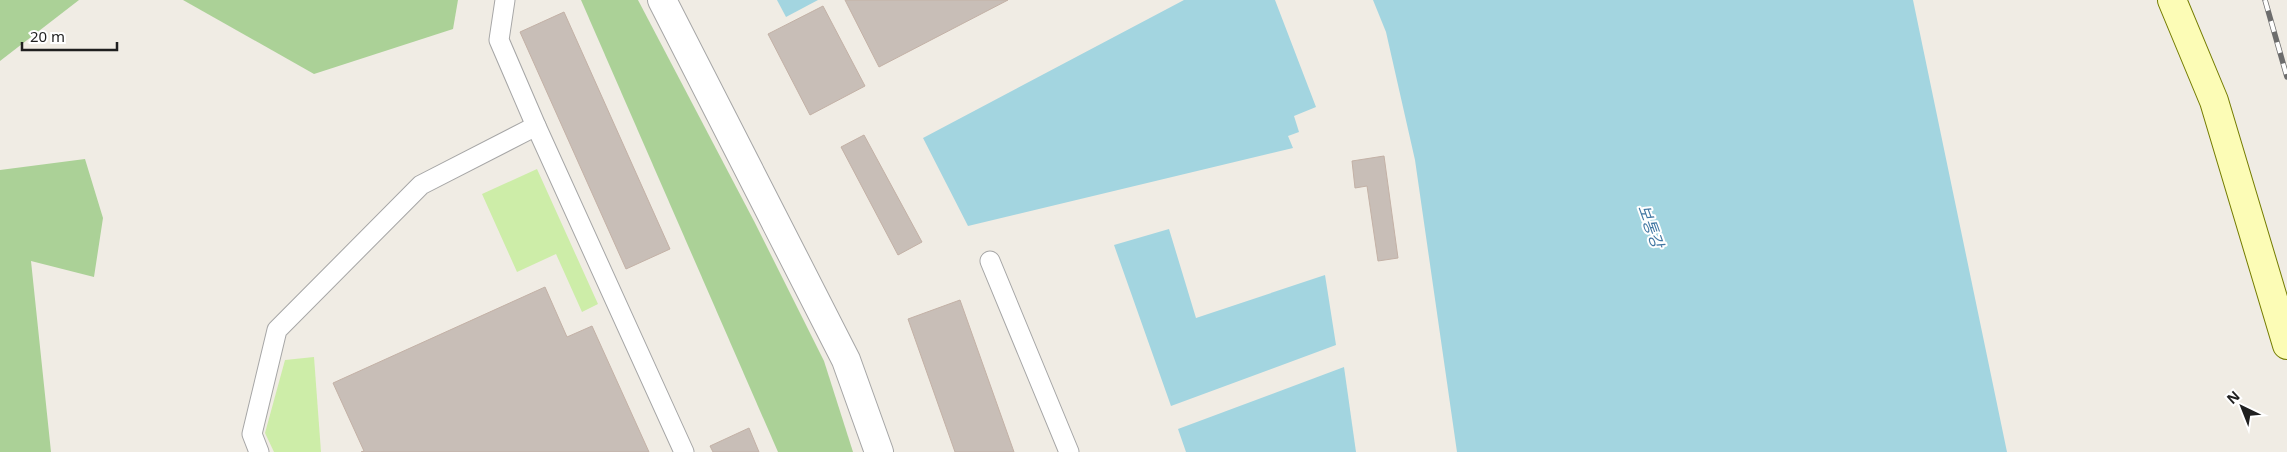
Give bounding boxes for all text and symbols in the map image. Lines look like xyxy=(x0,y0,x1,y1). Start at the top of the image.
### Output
scale bar xyxy=(22,20,118,52)
text: 20 m xyxy=(30,26,65,46)
water label: 보통강 xyxy=(1633,201,1670,253)
north arrow xyxy=(2217,382,2267,432)
text: N xyxy=(2222,386,2243,408)

